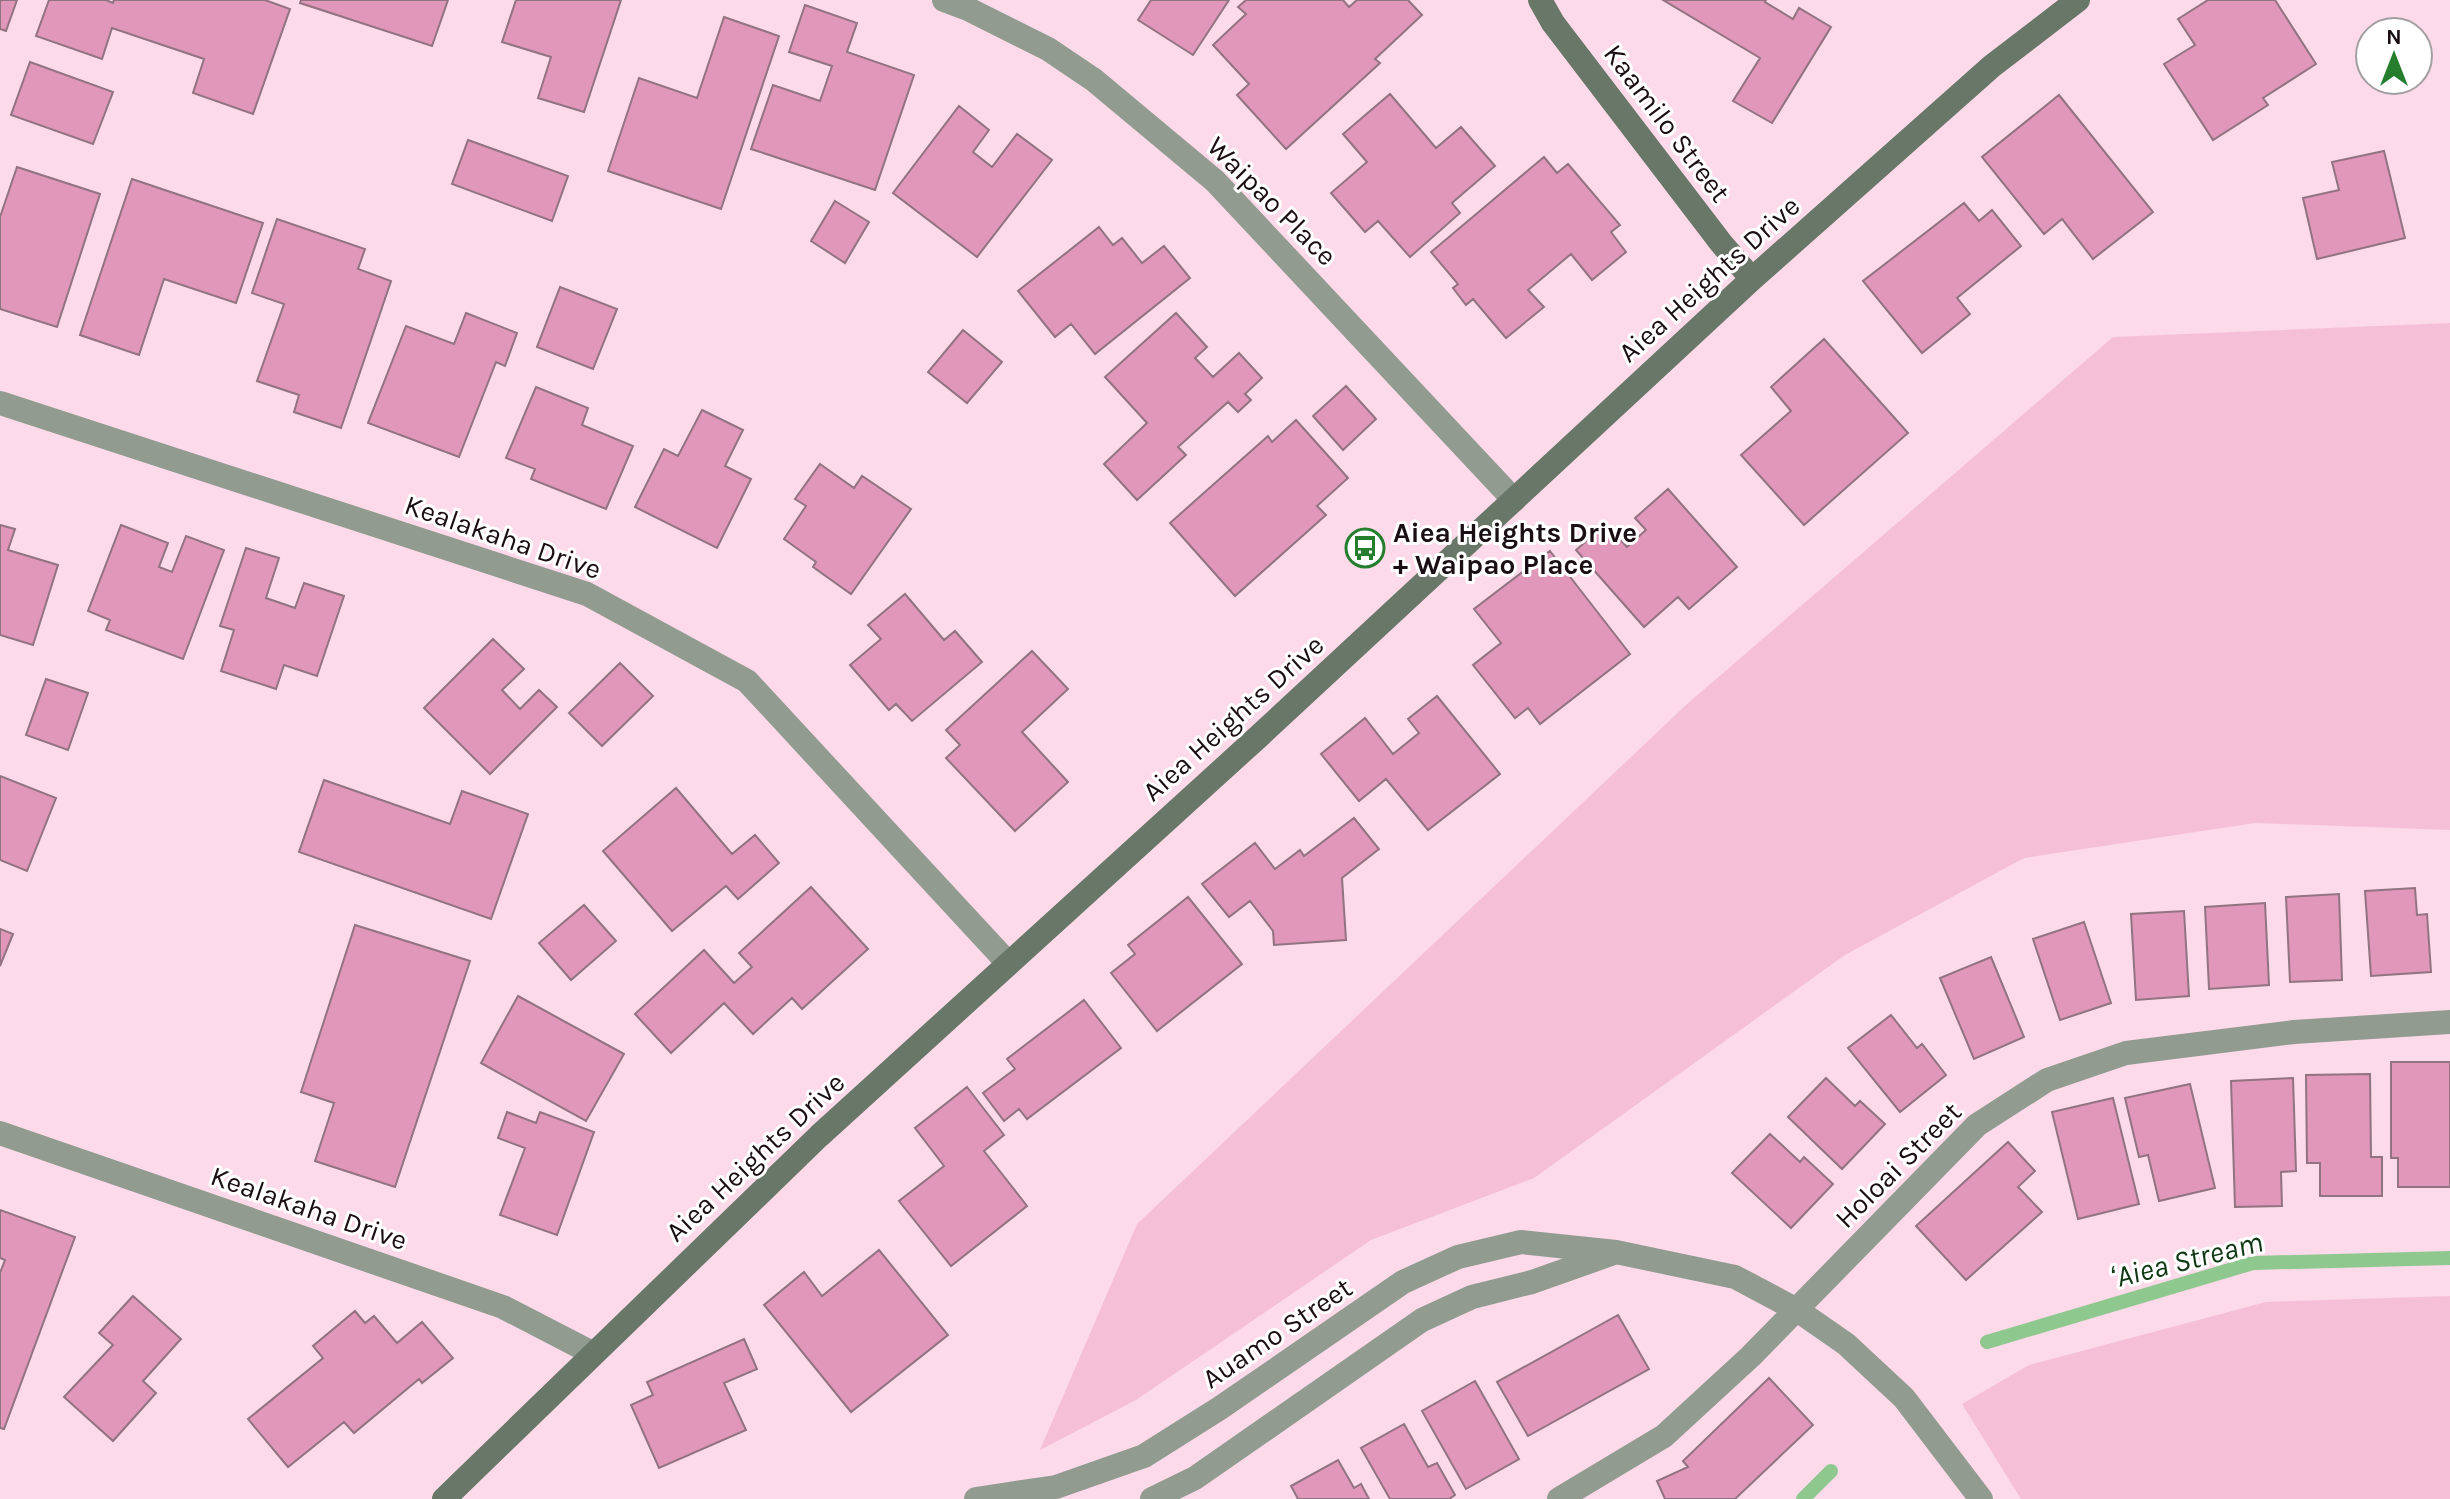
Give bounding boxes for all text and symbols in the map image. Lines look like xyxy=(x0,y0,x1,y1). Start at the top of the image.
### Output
north arrow xyxy=(2354,16,2434,96)
text: N xyxy=(2386,24,2402,50)
street label: Kaamilo Street xyxy=(1597,38,1737,208)
street label: Waipao Place xyxy=(1201,130,1343,272)
street label: Aiea Heights Drive xyxy=(1612,189,1806,369)
street label: Kealakaha Drive xyxy=(400,488,606,586)
place label: Aiea Heights Drive + Waipao Place xyxy=(1393,516,1637,581)
bus stop icon: Aiea Heights Drive + Waipao Place xyxy=(1344,527,1386,569)
street label: Aiea Heights Drive xyxy=(1136,628,1330,808)
street label: Aiea Heights Drive xyxy=(659,1066,851,1248)
street label: Holoai Street xyxy=(1828,1095,1968,1235)
street label: Kealakaha Drive xyxy=(206,1159,412,1257)
water label: ʻAiea Stream xyxy=(2106,1224,2266,1296)
street label: Auamo Street xyxy=(1196,1271,1358,1395)

